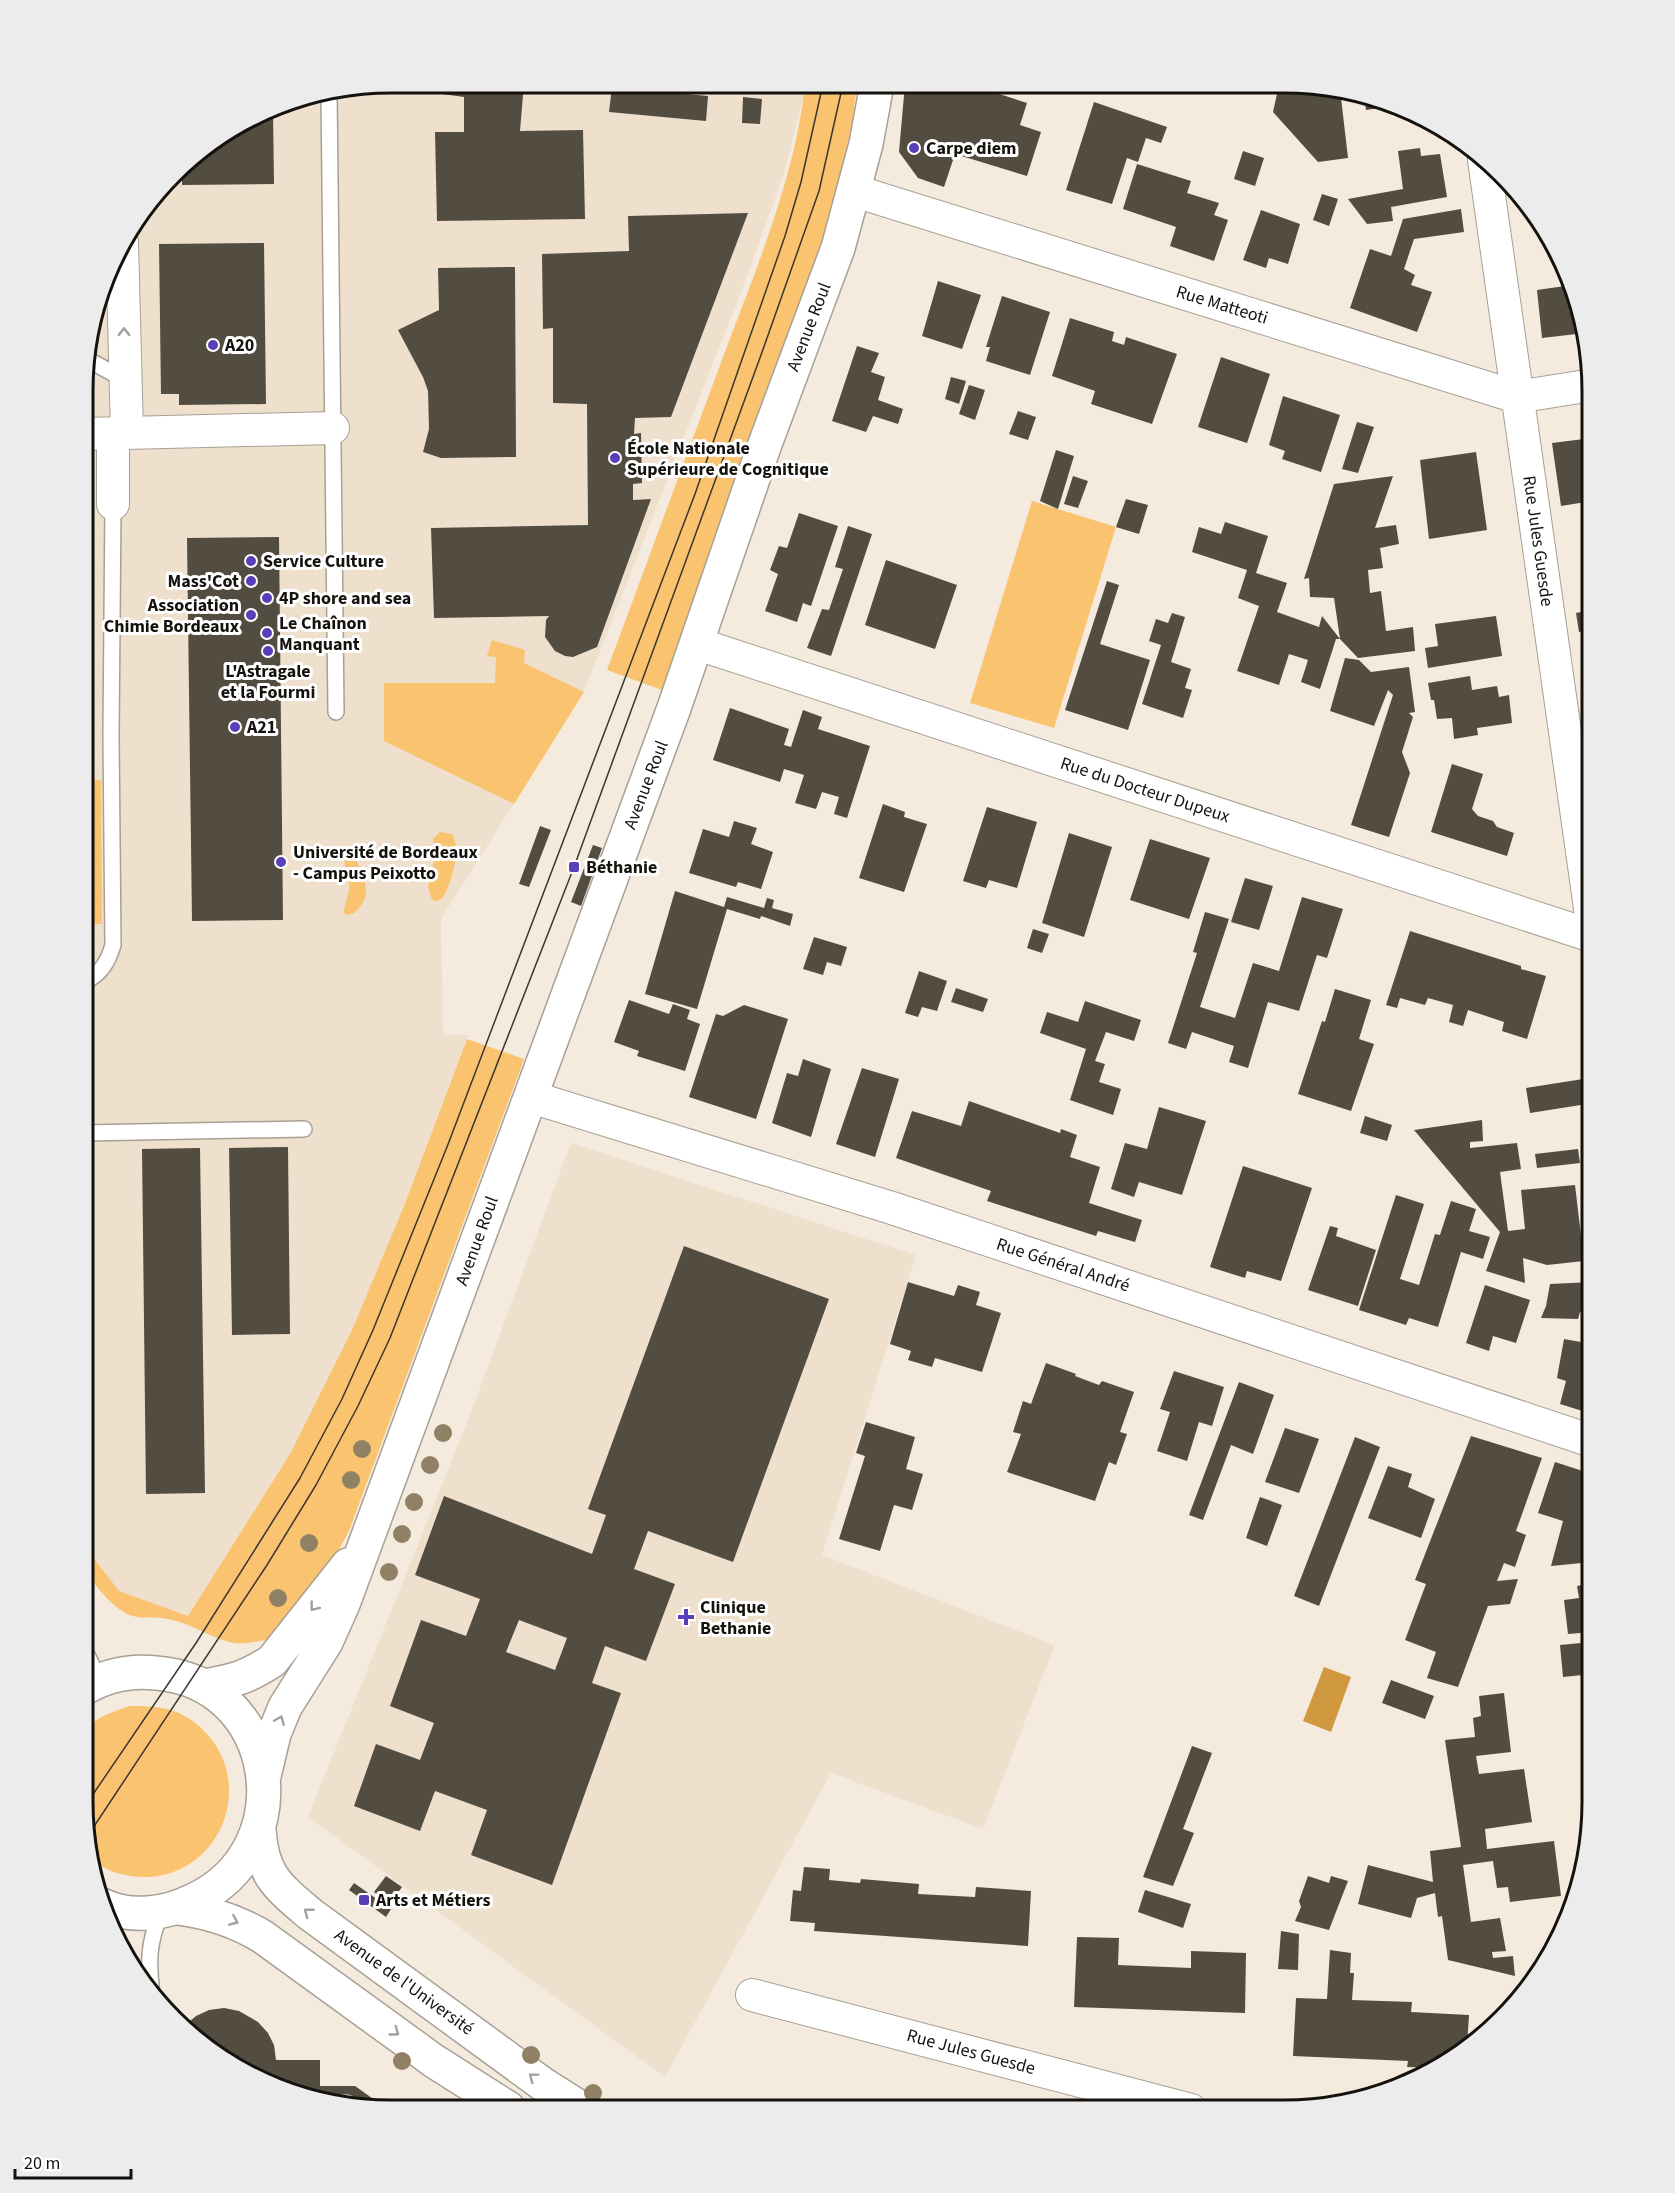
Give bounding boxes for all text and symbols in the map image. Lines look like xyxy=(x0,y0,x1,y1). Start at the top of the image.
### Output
place label: Carpe diem xyxy=(926,136,1016,161)
marker: Carpe diem xyxy=(907,141,921,155)
street label: Avenue Roul xyxy=(781,279,837,375)
street label: Rue Matteoti xyxy=(1173,279,1271,331)
one-way arrow xyxy=(117,328,130,337)
place label: A20 xyxy=(224,333,254,358)
marker: A20 xyxy=(206,338,220,352)
place label: École Nationale Supérieure de Cognitique xyxy=(627,436,829,482)
marker: École Nationale Supérieure de Cognitique xyxy=(608,451,622,465)
street label: Rue Jules Guesde xyxy=(1516,474,1560,608)
place label: Service Culture xyxy=(263,549,384,574)
marker: Service Culture xyxy=(244,554,258,568)
place label: Mass'Cot xyxy=(168,569,239,594)
marker: Mass'Cot xyxy=(244,574,258,588)
place label: 4P shore and sea xyxy=(279,586,411,611)
marker: 4P shore and sea xyxy=(260,591,274,605)
place label: Association Chimie Bordeaux xyxy=(104,593,239,639)
marker: Association Chimie Bordeaux xyxy=(244,608,258,622)
place label: Le Chaînon Manquant xyxy=(279,611,367,657)
marker: Le Chaînon Manquant xyxy=(260,626,274,640)
marker: L'Astragale et la Fourmi xyxy=(261,644,275,658)
place label: L'Astragale et la Fourmi xyxy=(221,659,315,705)
place label: A21 xyxy=(246,715,276,740)
marker: A21 xyxy=(228,720,242,734)
street label: Avenue Roul xyxy=(618,737,674,833)
street label: Rue du Docteur Dupeux xyxy=(1057,751,1233,829)
place label: Université de Bordeaux - Campus Peixotto xyxy=(293,840,478,886)
marker: Université de Bordeaux - Campus Peixotto xyxy=(274,855,288,869)
place label: Béthanie xyxy=(586,855,657,880)
marker: Béthanie xyxy=(567,860,581,874)
street label: Avenue Roul xyxy=(449,1193,505,1289)
street label: Rue Général André xyxy=(993,1232,1133,1298)
place label: Clinique Bethanie xyxy=(700,1595,771,1641)
one-way arrow xyxy=(311,1601,322,1612)
marker: Clinique Bethanie xyxy=(677,1608,695,1626)
one-way arrow xyxy=(273,1715,285,1726)
place label: Arts et Métiers xyxy=(375,1888,490,1913)
marker: Arts et Métiers xyxy=(357,1893,371,1907)
one-way arrow xyxy=(304,1908,315,1919)
one-way arrow xyxy=(228,1914,239,1926)
street label: Avenue de l'Université xyxy=(329,1923,479,2041)
street label: Rue Jules Guesde xyxy=(904,2023,1038,2081)
one-way arrow xyxy=(388,2025,399,2036)
one-way arrow xyxy=(529,2073,540,2084)
scale bar xyxy=(15,2142,130,2180)
text: 20 m xyxy=(24,2151,60,2176)

